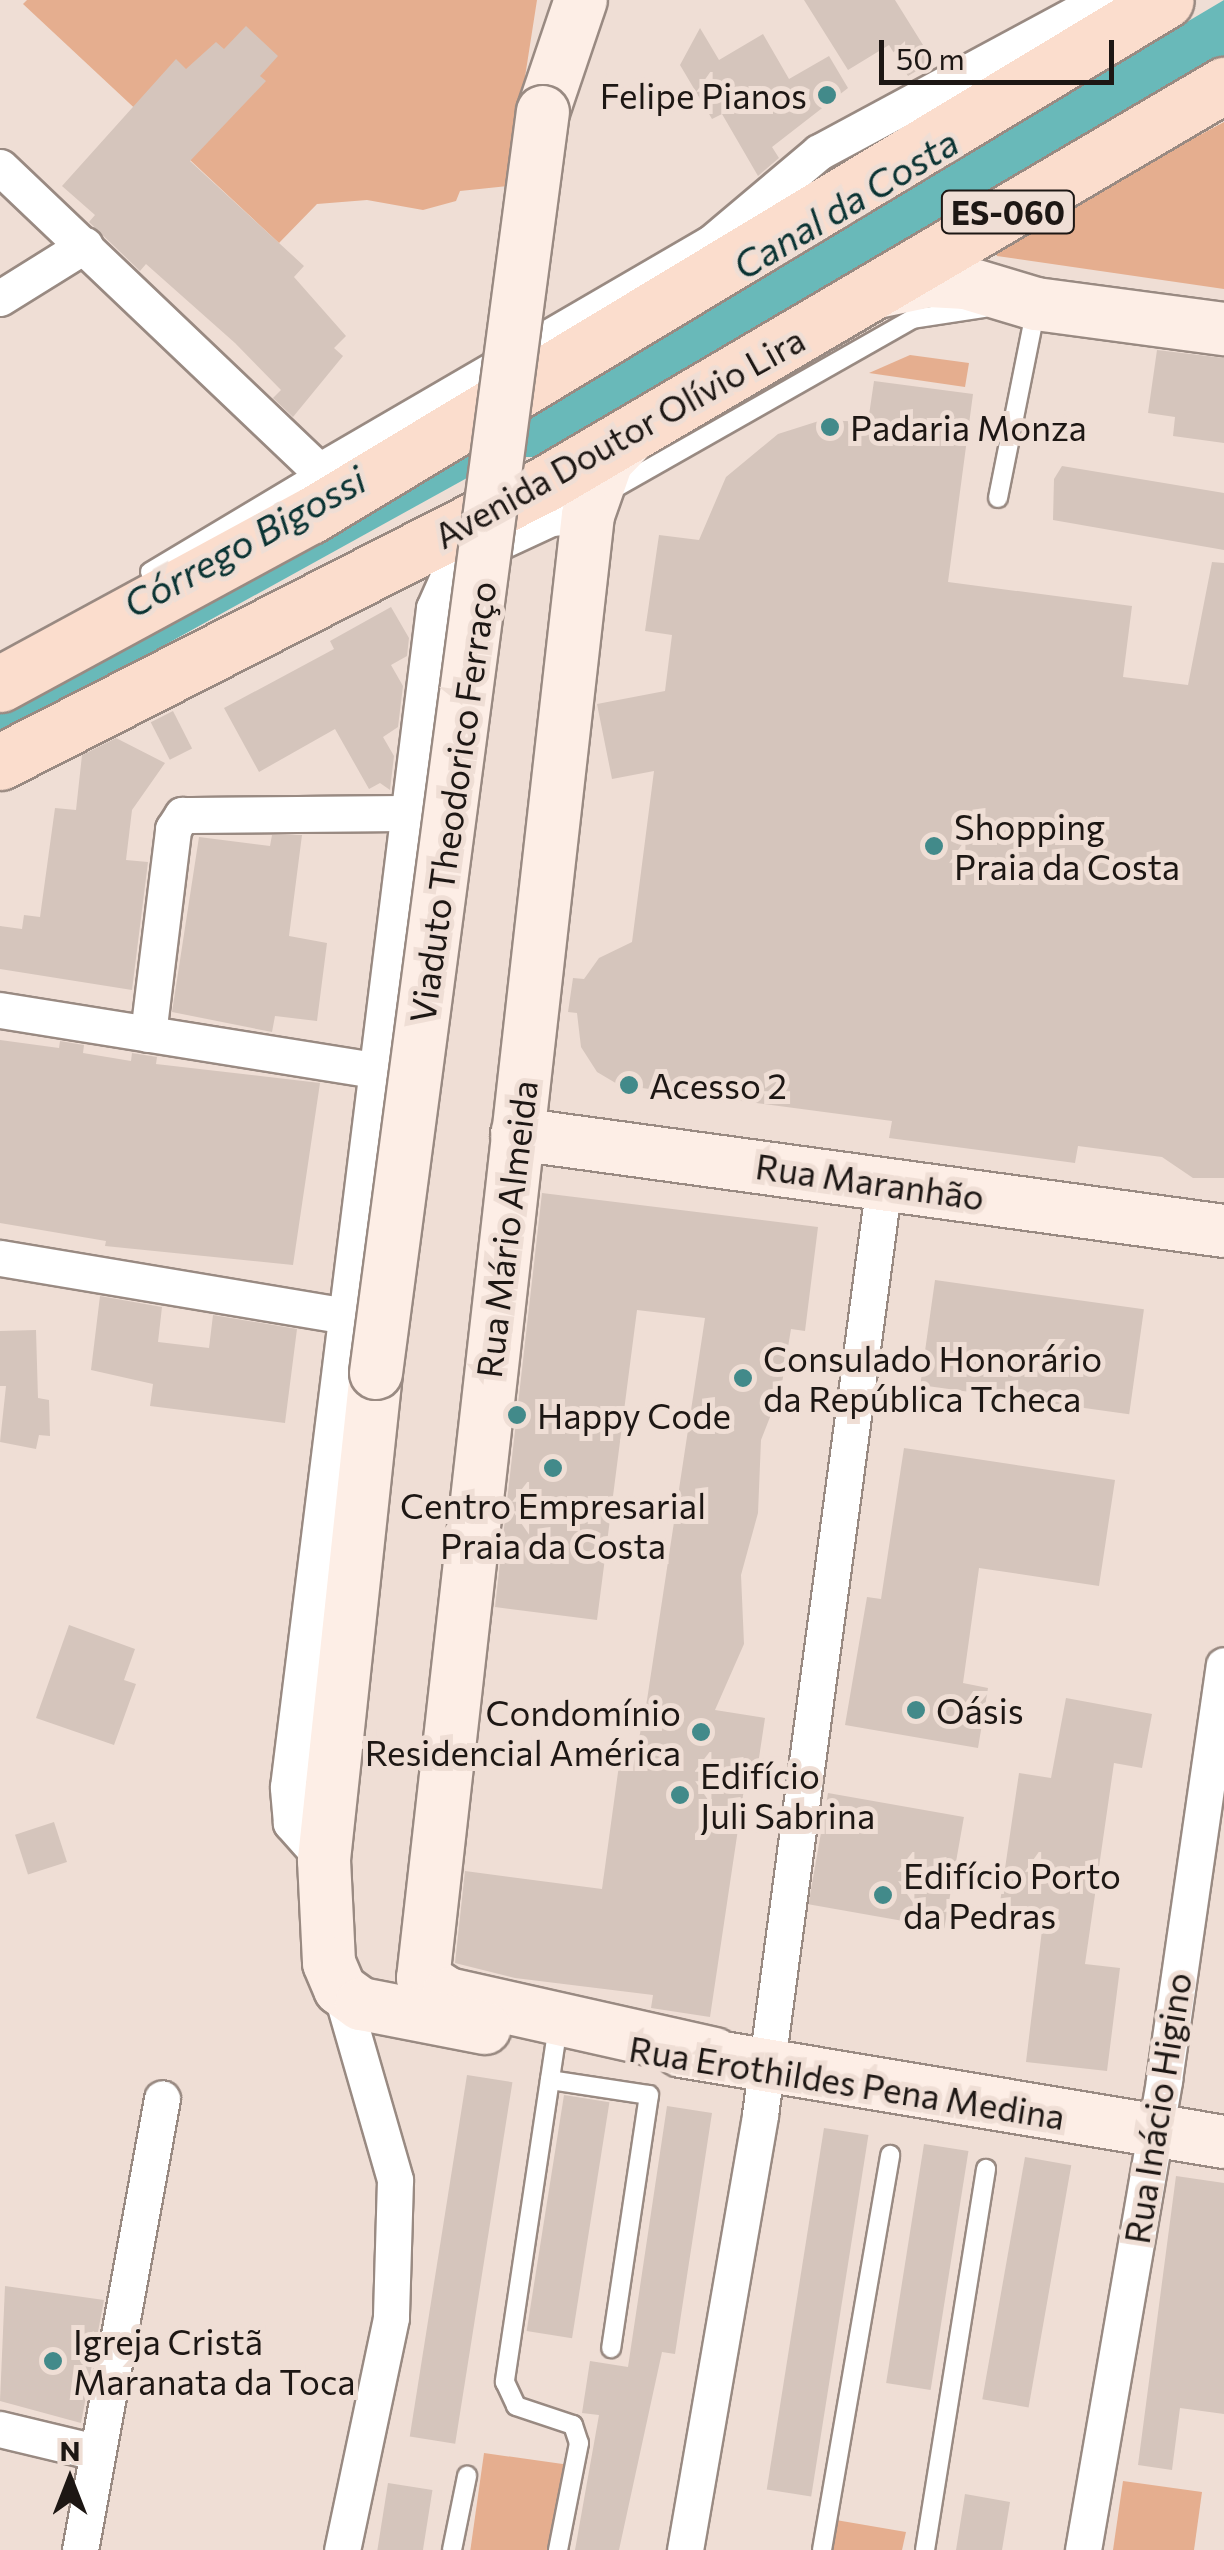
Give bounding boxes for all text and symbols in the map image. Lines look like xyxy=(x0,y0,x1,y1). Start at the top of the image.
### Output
scale bar xyxy=(884,20,1119,82)
text: 50 m xyxy=(896,39,965,76)
place label: Felipe Pianos xyxy=(600,74,807,116)
marker: Felipe Pianos xyxy=(816,84,838,106)
water label: Canal da Costa xyxy=(724,118,966,288)
road number: ES-060 xyxy=(940,185,1076,239)
street label: Avenida Doutor Olívio Lira xyxy=(427,318,811,556)
place label: Padaria Monza xyxy=(850,406,1087,448)
marker: Padaria Monza xyxy=(819,416,841,438)
water label: Córrego Bigossi xyxy=(115,456,373,626)
street label: Viaduto Theodorico Ferraço xyxy=(400,578,504,1026)
place label: Shopping Praia da Costa xyxy=(954,805,1180,887)
marker: Shopping Praia da Costa xyxy=(923,835,945,857)
place label: Acesso 2 xyxy=(649,1064,787,1106)
marker: Acesso 2 xyxy=(618,1074,640,1096)
street label: Rua Mário Almeida xyxy=(467,1078,545,1380)
street label: Rua Maranhão xyxy=(753,1144,987,1218)
place label: Consulado Honorário da República Tcheca xyxy=(763,1337,1102,1419)
marker: Consulado Honorário da República Tcheca xyxy=(732,1367,754,1389)
place label: Happy Code xyxy=(537,1394,731,1436)
marker: Happy Code xyxy=(506,1404,528,1426)
marker: Centro Empresarial Praia da Costa xyxy=(542,1457,564,1479)
place label: Centro Empresarial Praia da Costa xyxy=(400,1484,706,1566)
place label: Oásis xyxy=(936,1689,1024,1731)
place label: Condomínio Residencial América xyxy=(365,1691,681,1773)
marker: Oásis xyxy=(905,1699,927,1721)
marker: Condomínio Residencial América xyxy=(690,1721,712,1743)
place label: Edifício Juli Sabrina xyxy=(700,1754,875,1836)
marker: Edifício Juli Sabrina xyxy=(669,1784,691,1806)
place label: Edifício Porto da Pedras xyxy=(903,1854,1121,1936)
marker: Edifício Porto da Pedras xyxy=(872,1884,894,1906)
street label: Rua Inácio Higino xyxy=(1115,1969,1199,2247)
street label: Rua Erothildes Pena Medina xyxy=(626,2027,1068,2137)
place label: Igreja Cristã Maranata da Toca xyxy=(73,2320,356,2402)
marker: Igreja Cristã Maranata da Toca xyxy=(42,2350,64,2372)
north arrow xyxy=(20,2430,120,2530)
text: N xyxy=(60,2433,81,2467)

